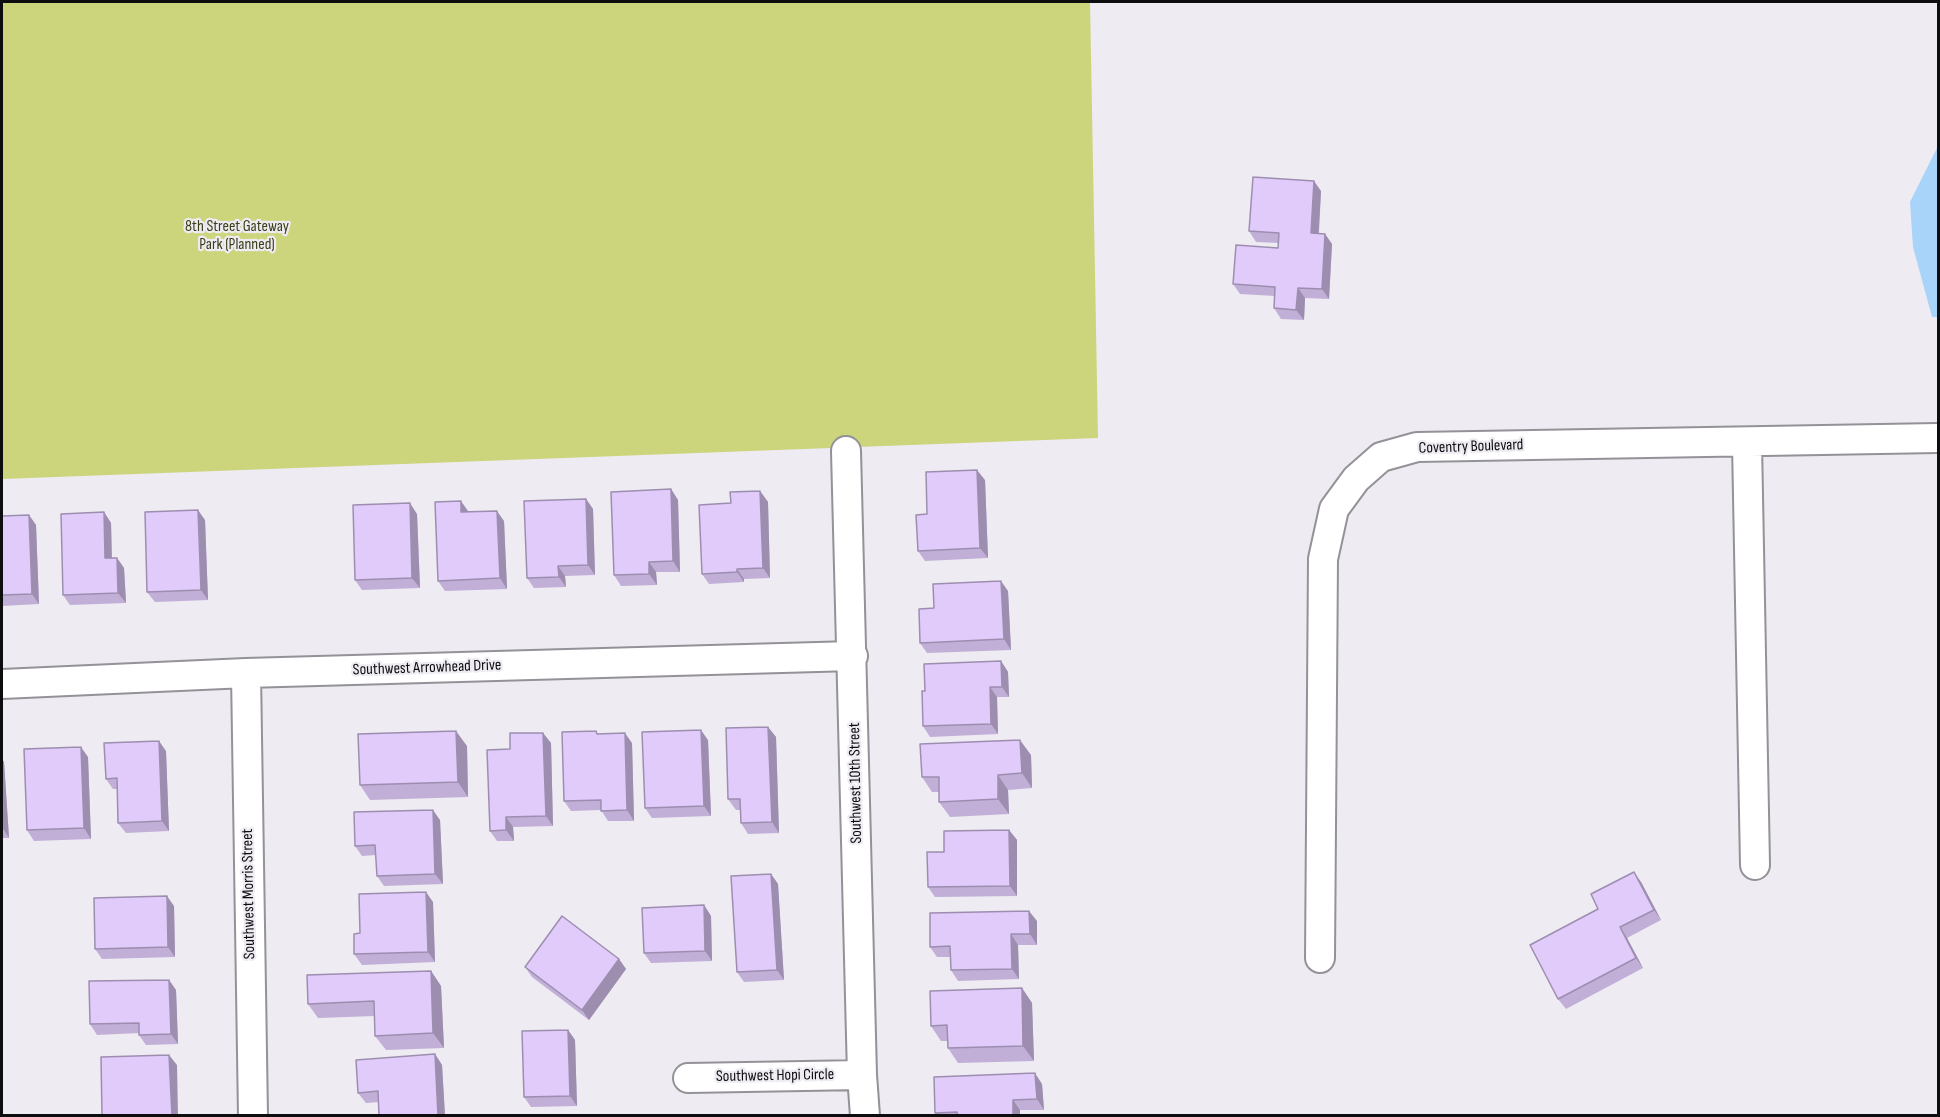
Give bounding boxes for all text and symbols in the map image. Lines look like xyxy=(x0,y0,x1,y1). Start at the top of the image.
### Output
park label: 8th Street Gateway Park (Planned) xyxy=(185,217,289,255)
street label: Coventry Boulevard xyxy=(1418,436,1524,458)
street label: Southwest Arrowhead Drive xyxy=(352,656,502,680)
street label: Southwest 10th Street xyxy=(845,722,867,844)
street label: Southwest Morris Street xyxy=(238,828,260,960)
street label: Southwest Hopi Circle xyxy=(716,1065,834,1087)

